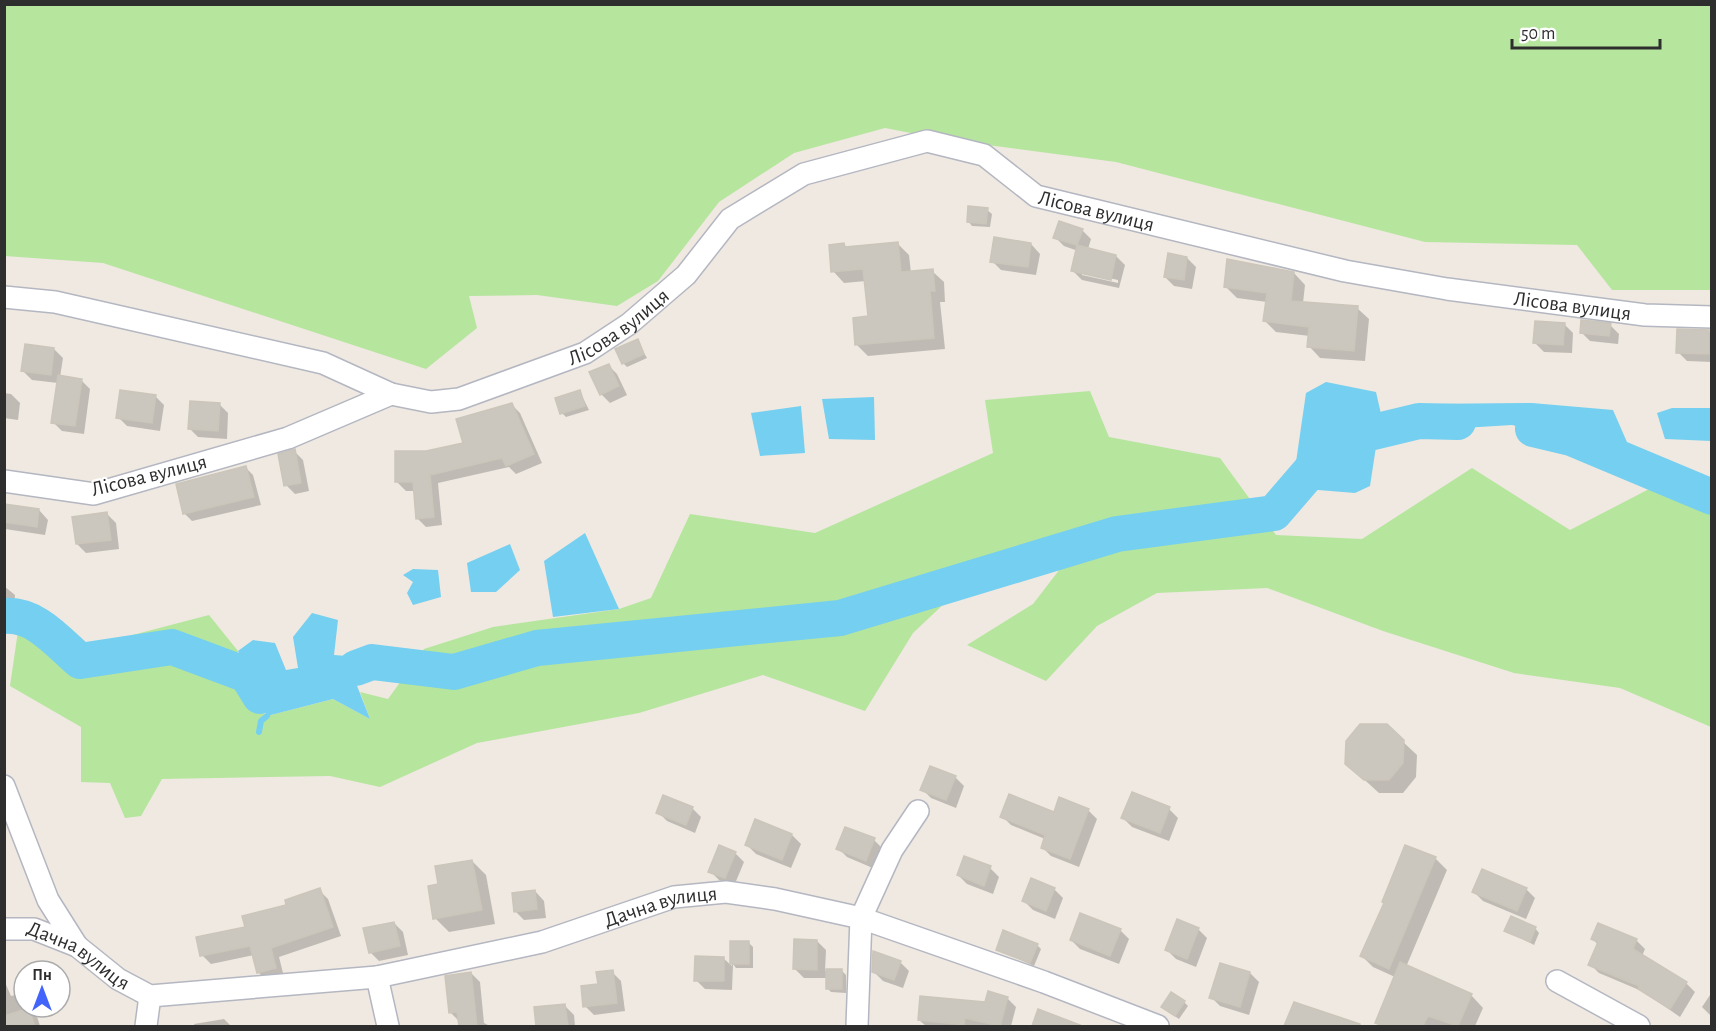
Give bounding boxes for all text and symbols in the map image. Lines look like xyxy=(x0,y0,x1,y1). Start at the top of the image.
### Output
scale bar xyxy=(1512,12,1660,50)
text: 50 m xyxy=(1521,25,1555,43)
street label: Лісова вулиця xyxy=(1036,187,1156,235)
street label: Лісова вулиця xyxy=(565,285,673,369)
street label: Лісова вулиця xyxy=(1512,288,1632,324)
street label: Лісова вулиця xyxy=(89,451,209,500)
street label: Дачна вулиця xyxy=(601,883,718,931)
street label: Дачна вулиця xyxy=(24,917,133,994)
north arrow xyxy=(12,959,72,1019)
text: Пн xyxy=(32,967,52,983)

